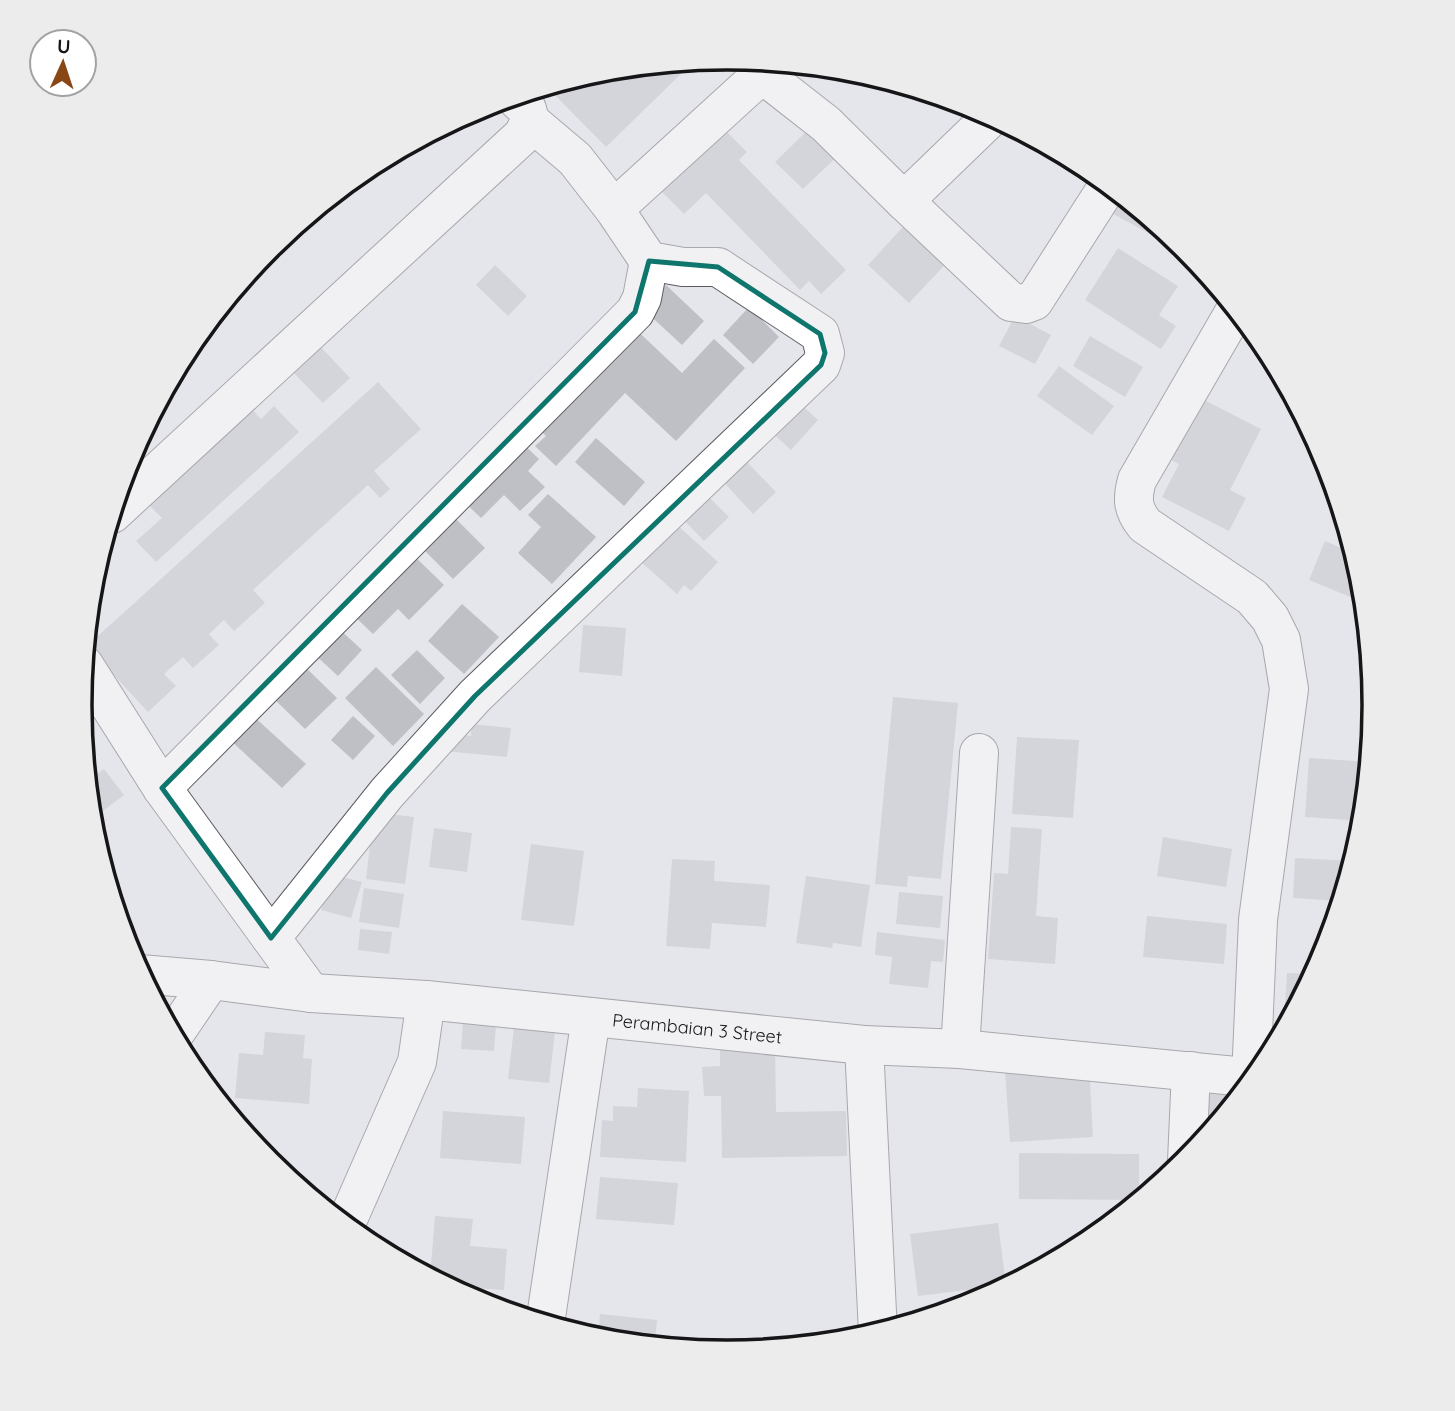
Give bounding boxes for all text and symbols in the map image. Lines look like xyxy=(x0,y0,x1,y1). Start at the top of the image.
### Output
north arrow xyxy=(28,28,98,98)
text: U xyxy=(57,34,71,58)
street label: Perambaian 3 Street xyxy=(611,1008,783,1048)

